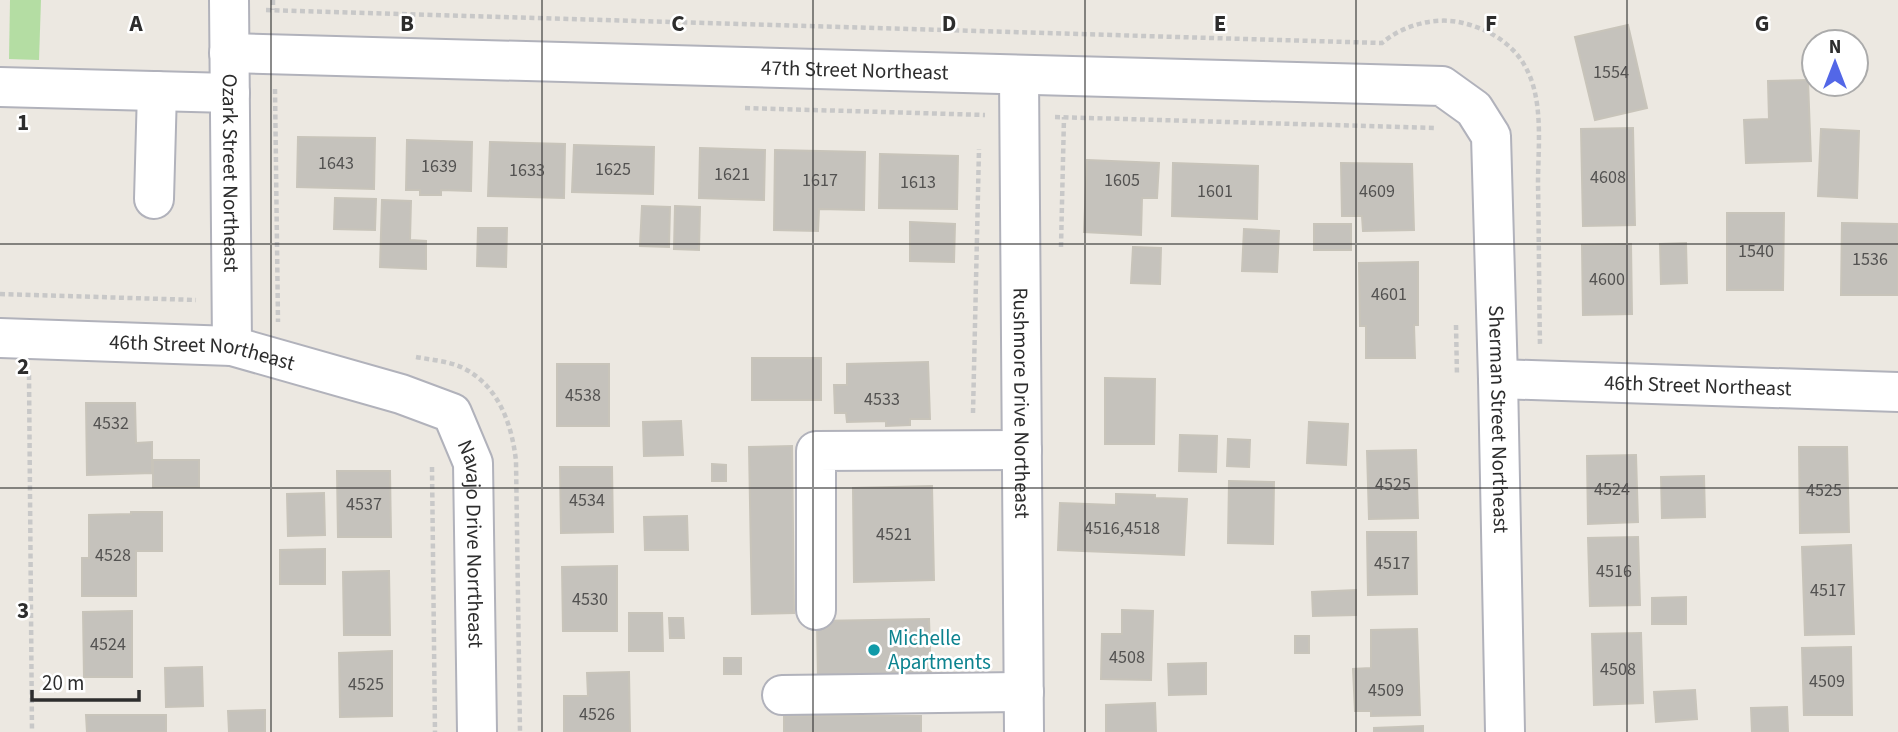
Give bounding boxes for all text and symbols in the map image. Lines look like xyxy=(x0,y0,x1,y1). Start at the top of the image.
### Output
text: A xyxy=(128,7,143,40)
text: B xyxy=(400,7,414,40)
text: C xyxy=(671,7,685,40)
text: D xyxy=(942,7,956,40)
text: E xyxy=(1214,7,1226,40)
text: F xyxy=(1485,7,1497,40)
text: G xyxy=(1755,7,1769,40)
north arrow xyxy=(1800,28,1870,98)
text: N xyxy=(1829,34,1841,61)
street label: 47th Street Northeast xyxy=(761,52,949,88)
house number: 1554 xyxy=(1593,60,1629,85)
street label: Ozark Street Northeast xyxy=(215,74,246,272)
text: 1 xyxy=(17,106,29,139)
house number: 1643 xyxy=(318,151,354,176)
house number: 1639 xyxy=(421,154,457,179)
house number: 1625 xyxy=(595,157,631,182)
house number: 1633 xyxy=(509,158,545,183)
house number: 1621 xyxy=(714,162,750,187)
house number: 4608 xyxy=(1590,165,1626,190)
house number: 1617 xyxy=(802,168,838,193)
house number: 1605 xyxy=(1104,168,1140,193)
house number: 1613 xyxy=(900,170,936,195)
house number: 1601 xyxy=(1197,179,1233,204)
house number: 4609 xyxy=(1359,179,1395,204)
house number: 1540 xyxy=(1738,239,1774,264)
house number: 1536 xyxy=(1852,247,1888,272)
house number: 4600 xyxy=(1589,267,1625,292)
house number: 4601 xyxy=(1371,282,1407,307)
street label: Rushmore Drive Northeast xyxy=(1006,287,1037,519)
street label: Sherman Street Northeast xyxy=(1481,305,1516,533)
street label: 46th Street Northeast xyxy=(109,327,298,378)
text: 2 xyxy=(17,350,29,383)
street label: 46th Street Northeast xyxy=(1604,367,1792,404)
house number: 4538 xyxy=(565,383,601,408)
house number: 4533 xyxy=(864,387,900,412)
house number: 4532 xyxy=(93,411,129,436)
street label: Navajo Drive Norrtheast xyxy=(450,435,491,648)
house number: 4525 xyxy=(1375,472,1411,497)
house number: 4524 xyxy=(1594,477,1630,502)
house number: 4525 xyxy=(1806,478,1842,503)
house number: 4534 xyxy=(569,488,605,513)
house number: 4537 xyxy=(346,492,382,517)
house number: 4516,4518 xyxy=(1084,516,1160,541)
house number: 4521 xyxy=(876,522,912,547)
house number: 4528 xyxy=(95,543,131,568)
house number: 4517 xyxy=(1374,551,1410,576)
house number: 4516 xyxy=(1596,559,1632,584)
house number: 4517 xyxy=(1810,578,1846,603)
house number: 4530 xyxy=(572,587,608,612)
text: 3 xyxy=(17,594,29,627)
place label: Michelle Apartments xyxy=(888,623,991,677)
house number: 4524 xyxy=(90,632,126,657)
marker: Michelle Apartments xyxy=(866,642,882,658)
house number: 4508 xyxy=(1109,645,1145,670)
house number: 4508 xyxy=(1600,657,1636,682)
scale bar xyxy=(32,658,138,702)
text: 20 m xyxy=(42,668,84,698)
house number: 4509 xyxy=(1809,669,1845,694)
house number: 4525 xyxy=(348,672,384,697)
house number: 4509 xyxy=(1368,678,1404,703)
house number: 4526 xyxy=(579,702,615,727)

